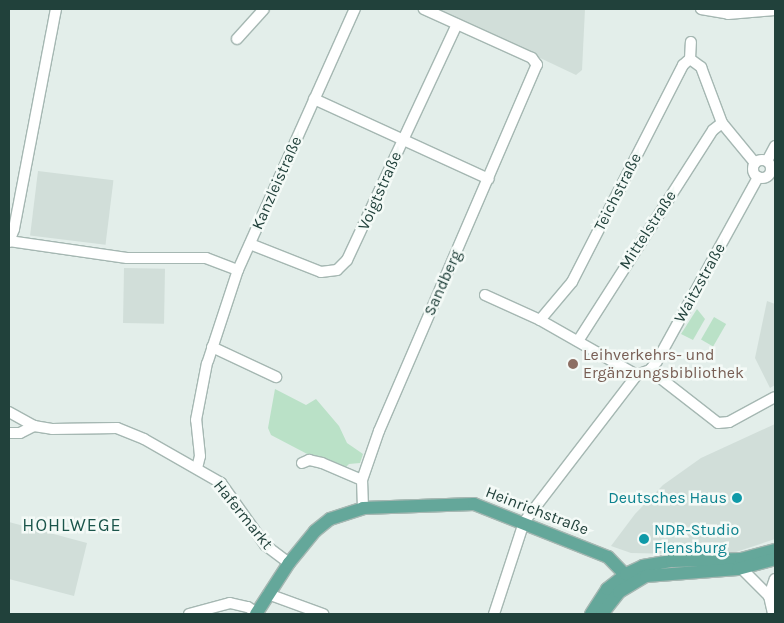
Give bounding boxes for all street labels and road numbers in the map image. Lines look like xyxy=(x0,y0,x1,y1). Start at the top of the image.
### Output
street label: Kanzleistraße xyxy=(248,133,306,233)
street label: Voigtstraße xyxy=(354,149,406,233)
street label: Teichstraße xyxy=(590,150,646,234)
street label: Mittelstraße xyxy=(615,187,681,273)
street label: Waitzstraße xyxy=(670,240,730,326)
street label: Sandberg xyxy=(420,247,466,319)
street label: Hafermarkt xyxy=(209,476,277,554)
street label: Heinrichstraße xyxy=(483,483,591,539)

